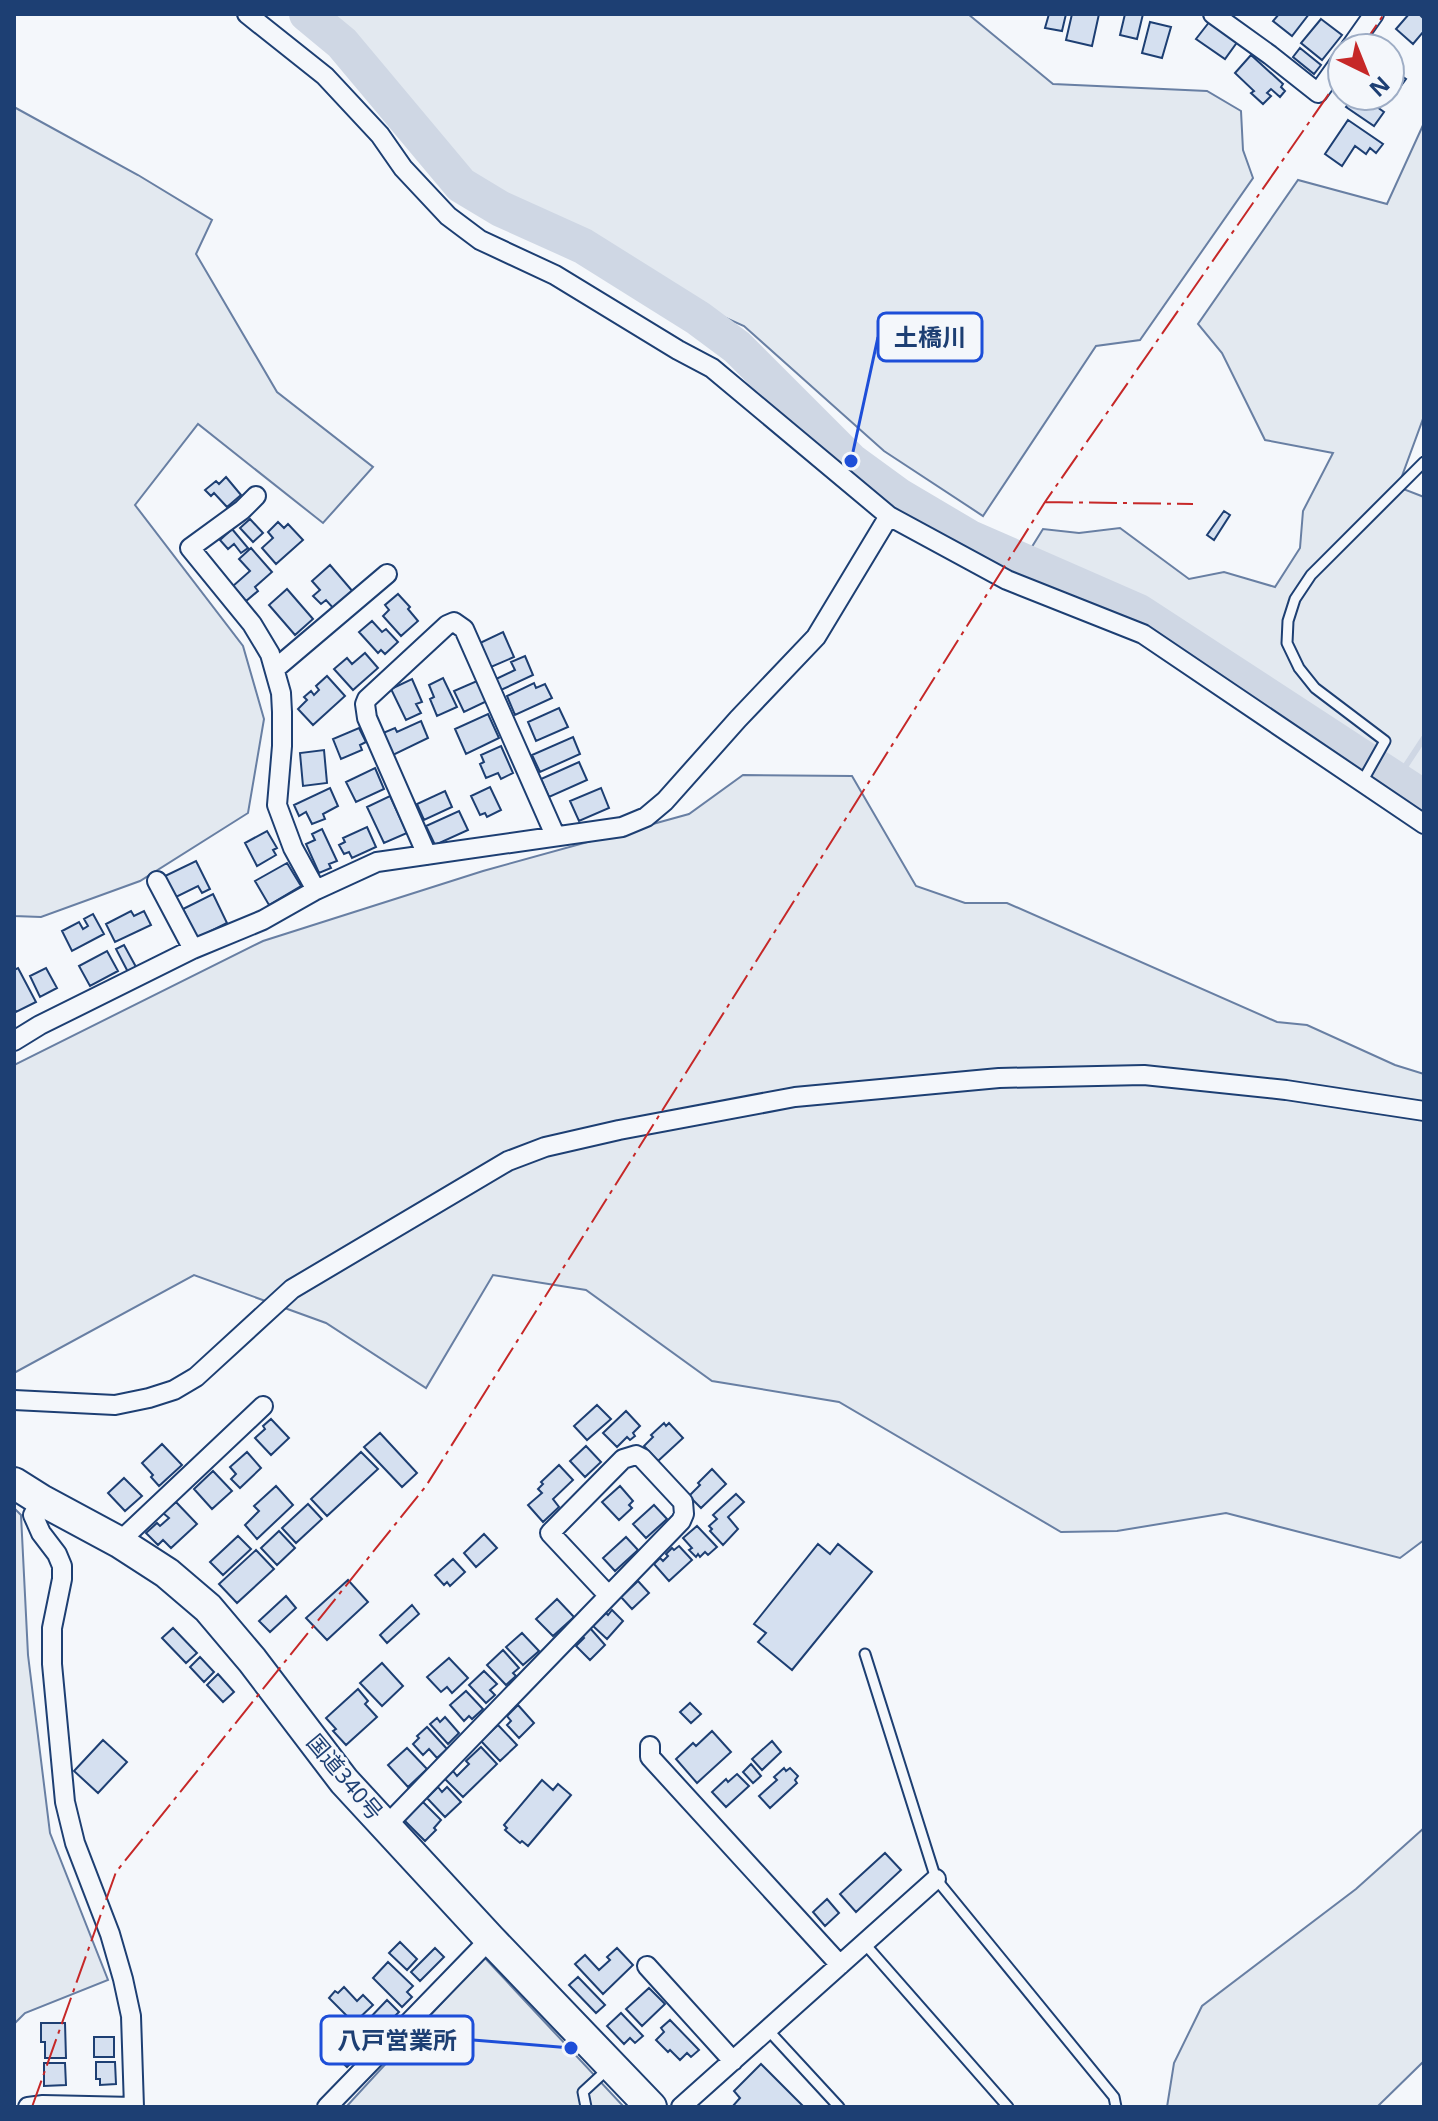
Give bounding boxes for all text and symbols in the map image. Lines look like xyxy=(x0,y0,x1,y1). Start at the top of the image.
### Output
north arrow xyxy=(1326,32,1406,112)
text: N xyxy=(1364,70,1397,104)
callout: 土橋川 xyxy=(878,313,982,361)
text: 土橋川 xyxy=(894,320,966,353)
street label: 国道340号 xyxy=(301,1727,391,1826)
callout: 八戸営業所 xyxy=(321,2016,473,2064)
text: 八戸営業所 xyxy=(337,2023,457,2056)

